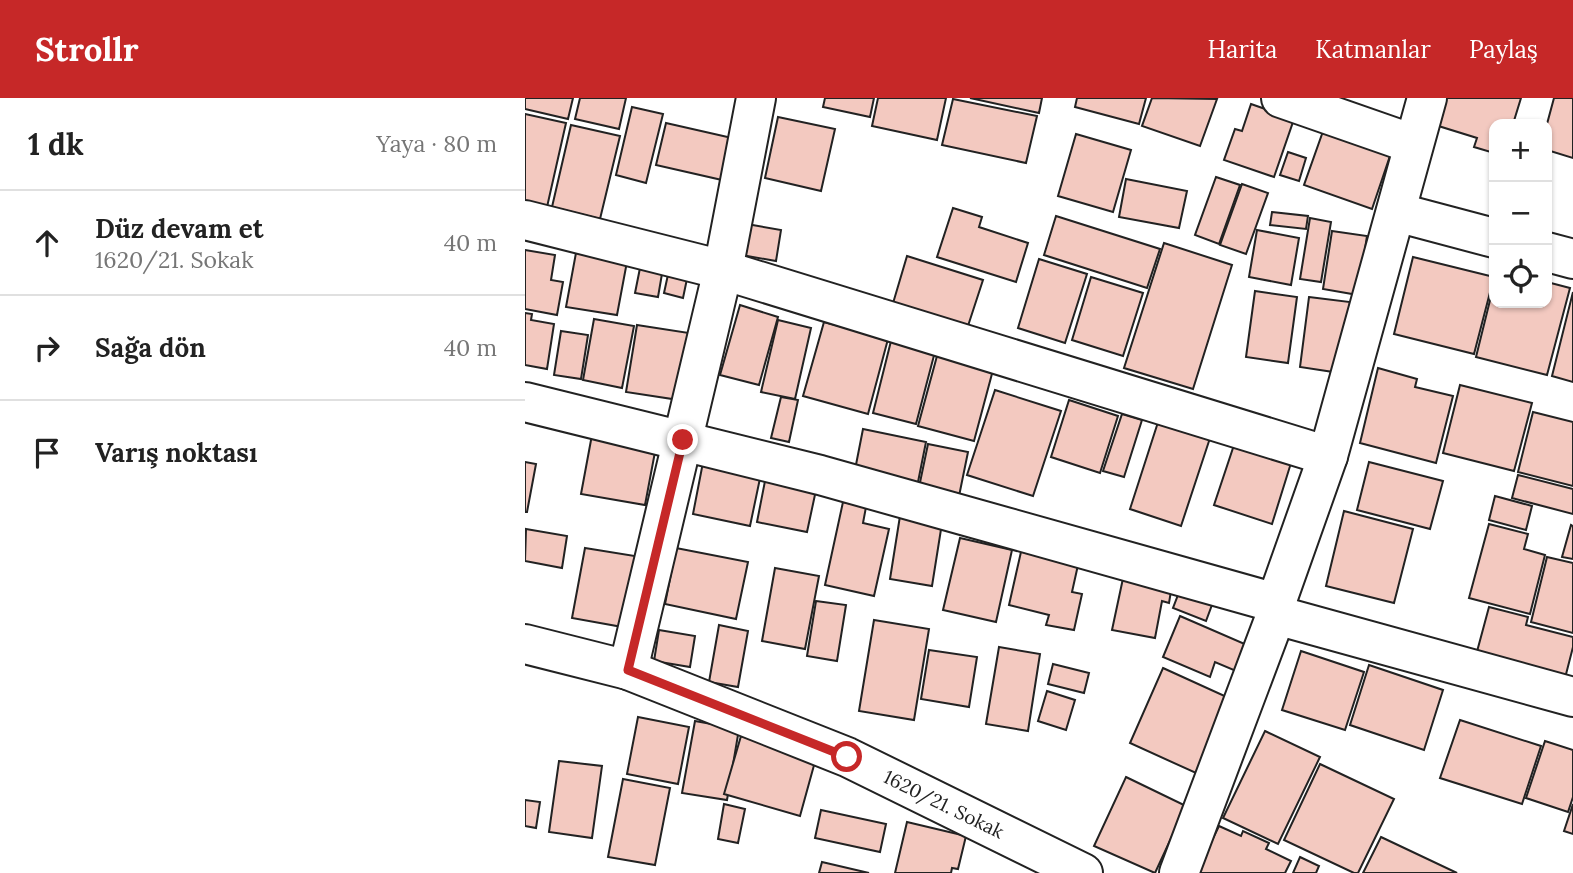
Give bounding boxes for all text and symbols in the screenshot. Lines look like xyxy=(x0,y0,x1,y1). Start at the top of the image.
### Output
text: Strollr xyxy=(35,28,139,70)
text: Harita xyxy=(1208,34,1277,65)
text: Katmanlar xyxy=(1315,34,1431,65)
text: Paylaş xyxy=(1469,34,1538,65)
map controls xyxy=(1489,119,1552,308)
button: + xyxy=(1489,119,1552,182)
text: 1 dk xyxy=(28,125,84,163)
text: Yaya · 80 m xyxy=(376,129,497,158)
button: − xyxy=(1489,182,1552,245)
text: Düz devam et xyxy=(95,212,263,245)
icon: ahead xyxy=(28,224,66,262)
text: 40 m xyxy=(444,228,497,257)
text: 1620/21. Sokak xyxy=(95,245,254,274)
button: locate xyxy=(1489,245,1552,308)
icon: right xyxy=(28,329,66,367)
text: Sağa dön xyxy=(95,331,206,364)
text: 40 m xyxy=(444,333,497,362)
route end xyxy=(667,424,698,455)
icon: arrive xyxy=(28,434,66,472)
text: Varış noktası xyxy=(95,436,257,469)
route start xyxy=(831,741,862,772)
street label: 1620/21. Sokak xyxy=(879,765,1009,845)

